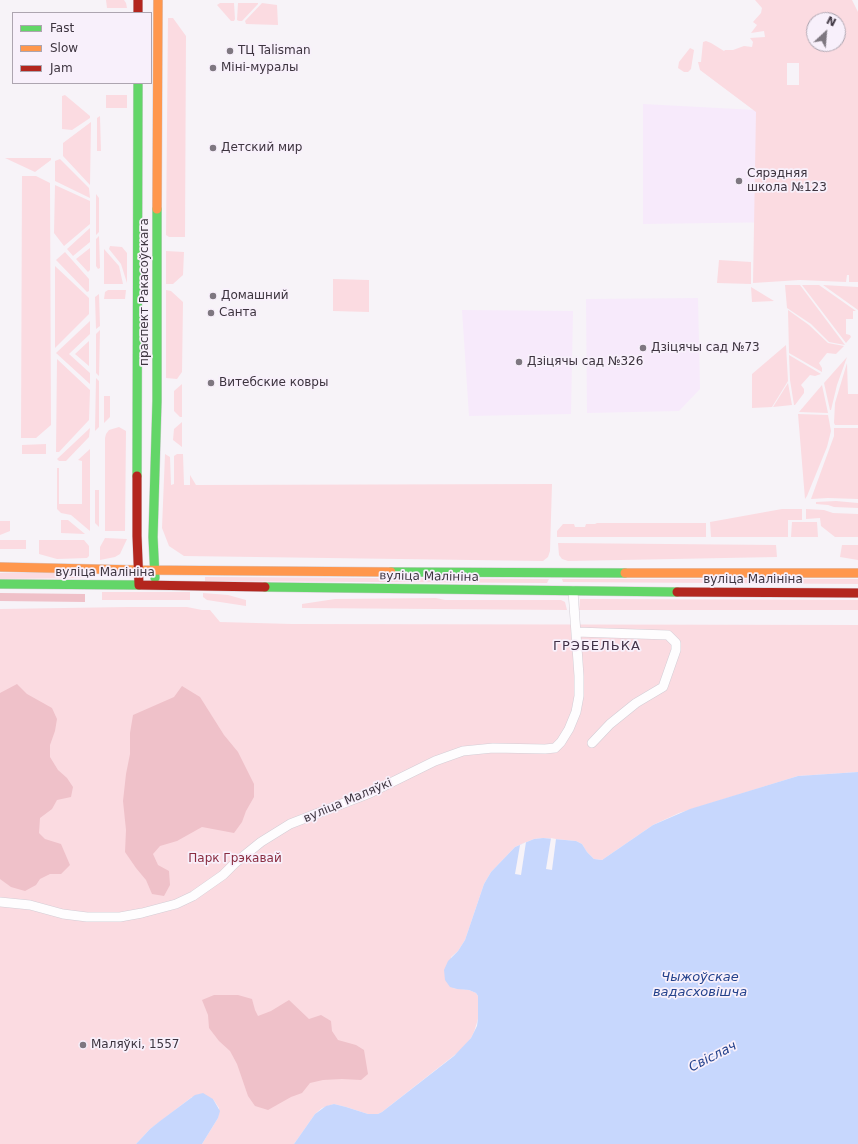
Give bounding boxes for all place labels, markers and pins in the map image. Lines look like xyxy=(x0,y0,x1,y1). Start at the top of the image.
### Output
place label: ТЦ Talisman xyxy=(238,44,311,58)
marker: ТЦ Talisman xyxy=(225,46,235,56)
place label: Міні-муралы xyxy=(221,61,298,75)
marker: Міні-муралы xyxy=(208,63,218,73)
place label: Детский мир xyxy=(221,141,302,155)
marker: Детский мир xyxy=(208,143,218,153)
place label: Сярэдняя школа №123 xyxy=(747,167,827,195)
marker: Сярэдняя школа №123 xyxy=(734,176,744,186)
place label: Домашний xyxy=(221,289,289,303)
marker: Домашний xyxy=(208,291,218,301)
place label: Санта xyxy=(219,306,257,320)
marker: Санта xyxy=(206,308,216,318)
place label: Дзіцячы сад №73 xyxy=(651,341,760,355)
marker: Дзіцячы сад №73 xyxy=(638,343,648,353)
place label: Дзіцячы сад №326 xyxy=(527,355,643,369)
marker: Дзіцячы сад №326 xyxy=(514,357,524,367)
place label: Витебские ковры xyxy=(219,376,328,390)
marker: Витебские ковры xyxy=(206,378,216,388)
place label: Маляўкі, 1557 xyxy=(91,1038,179,1052)
marker: Маляўкі, 1557 xyxy=(78,1040,88,1050)

